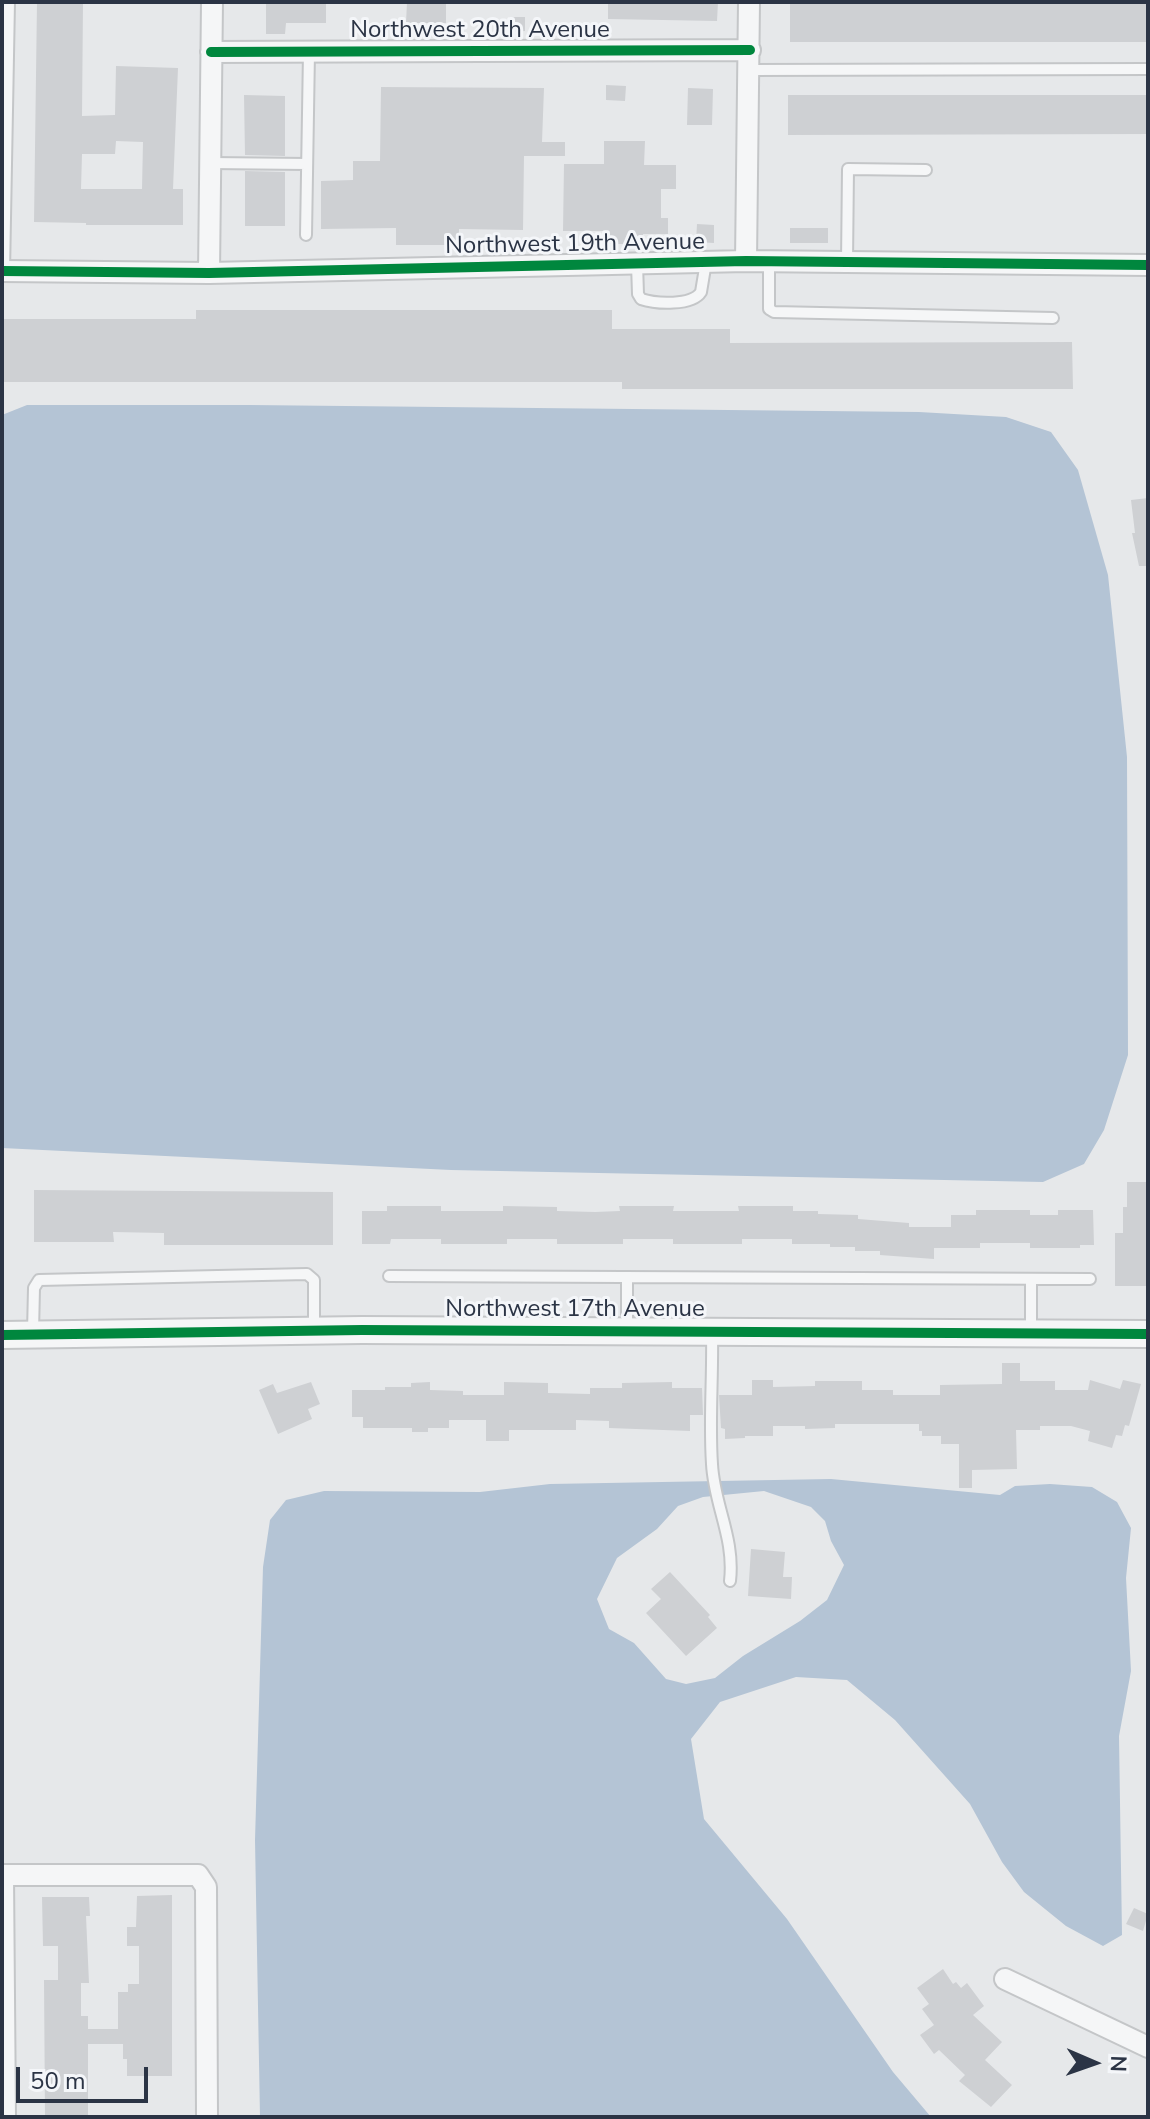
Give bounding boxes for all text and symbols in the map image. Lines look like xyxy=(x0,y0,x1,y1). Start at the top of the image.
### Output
street label: Northwest 20th Avenue xyxy=(350,17,610,45)
street label: Northwest 19th Avenue xyxy=(445,228,705,262)
street label: Northwest 17th Avenue xyxy=(445,1296,705,1324)
north arrow xyxy=(1054,2023,1134,2103)
scale bar xyxy=(20,2051,152,2101)
text: N xyxy=(1103,2055,1133,2073)
text: 50 m xyxy=(30,2065,86,2097)

